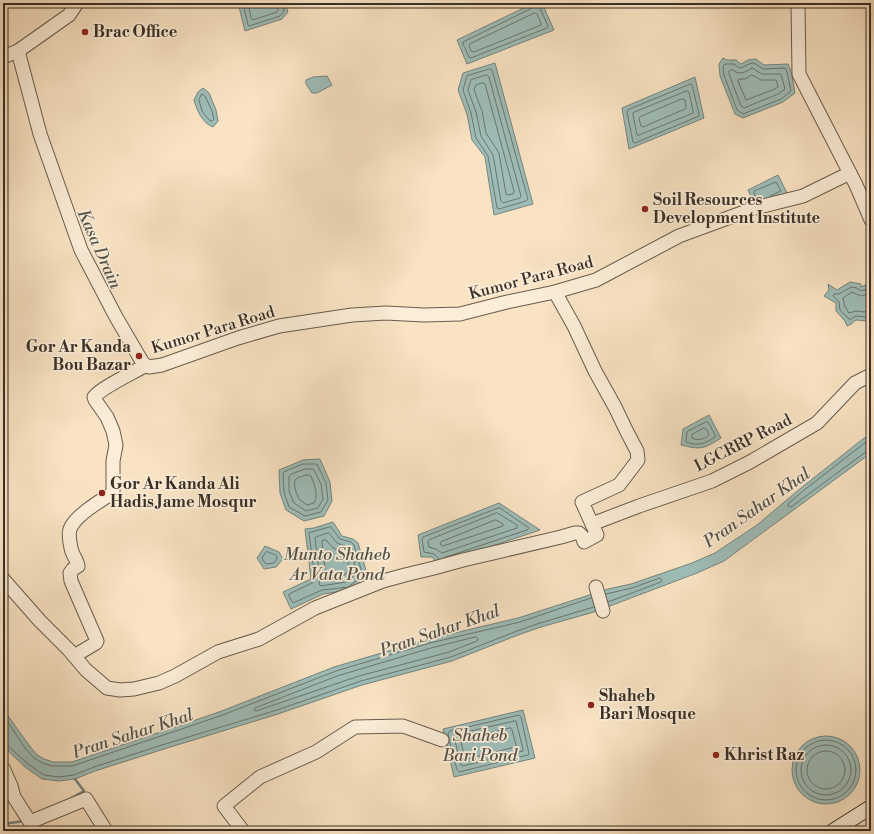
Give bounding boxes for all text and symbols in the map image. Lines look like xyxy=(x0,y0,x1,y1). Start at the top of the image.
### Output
place label: Brac Office xyxy=(93,22,178,42)
marker: Brac Office xyxy=(80,27,90,37)
place label: Soil Resources Development Institute xyxy=(653,190,821,228)
marker: Soil Resources Development Institute xyxy=(640,204,650,214)
water label: Kasa Drain xyxy=(72,206,127,293)
street label: Kumor Para Road xyxy=(467,252,595,304)
street label: Kumor Para Road xyxy=(149,302,277,358)
place label: Gor Ar Kanda Bou Bazar xyxy=(26,337,131,375)
marker: Gor Ar Kanda Bou Bazar xyxy=(134,351,144,361)
street label: LGCRRP Road xyxy=(691,410,795,476)
water label: Pran Sahar Khal xyxy=(698,463,815,554)
place label: Gor Ar Kanda Ali Hadis Jame Mosqur xyxy=(110,474,257,512)
marker: Gor Ar Kanda Ali Hadis Jame Mosqur xyxy=(97,488,107,498)
water label: Munto Shaheb Ar Vata Pond xyxy=(284,544,391,586)
water label: Pran Sahar Khal xyxy=(376,600,503,662)
place label: Shaheb Bari Mosque xyxy=(599,686,696,724)
marker: Shaheb Bari Mosque xyxy=(586,700,596,710)
water label: Pran Sahar Khal xyxy=(69,704,197,764)
water label: Shaheb Bari Pond xyxy=(442,725,519,767)
place label: Khrist Raz xyxy=(724,745,804,765)
marker: Khrist Raz xyxy=(711,750,721,760)

